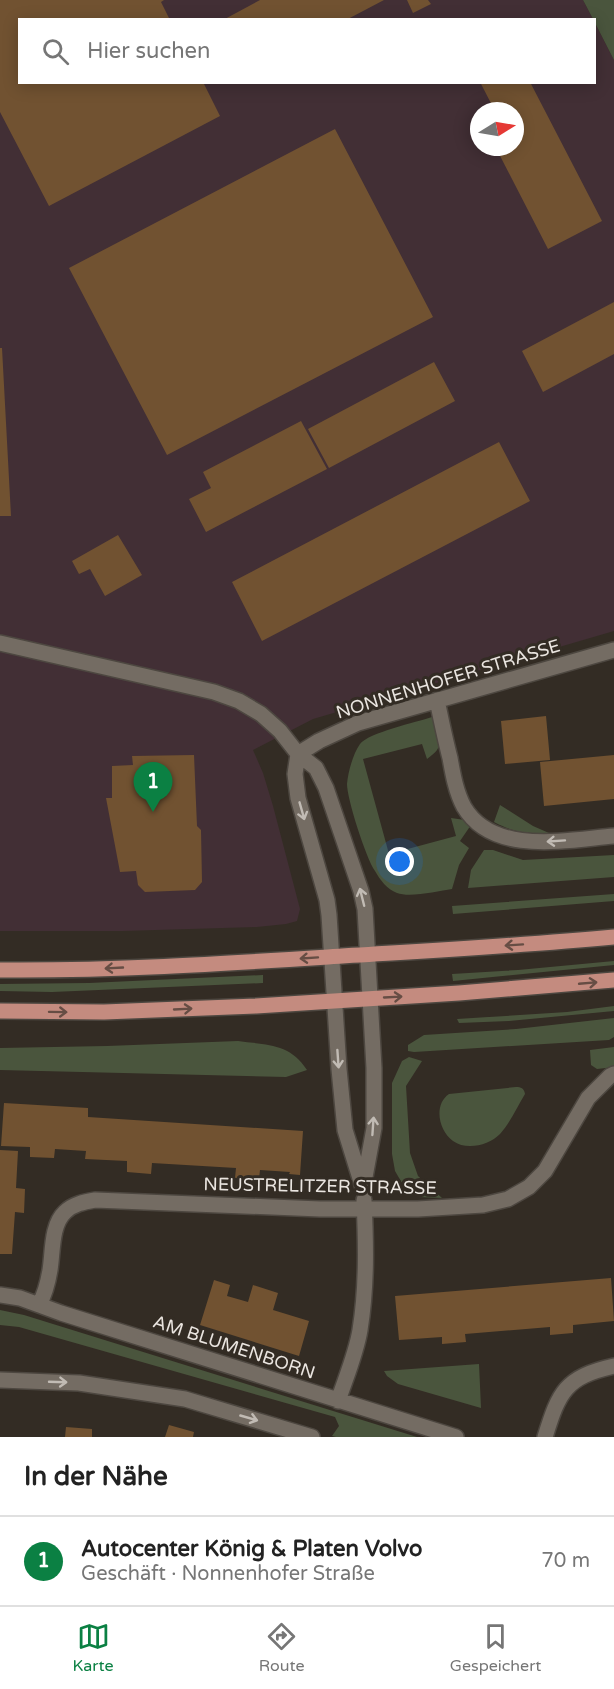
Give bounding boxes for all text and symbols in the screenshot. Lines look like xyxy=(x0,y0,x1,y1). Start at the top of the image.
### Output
search box xyxy=(18,18,596,84)
icon: search xyxy=(39,35,72,68)
text: Hier suchen xyxy=(87,38,210,64)
north arrow xyxy=(470,102,524,156)
street label: NONNENHOFER STRASSE xyxy=(333,634,563,724)
pin: 1 xyxy=(134,762,172,812)
one-way arrow xyxy=(296,801,308,820)
one-way arrow xyxy=(546,835,566,846)
your location xyxy=(385,847,414,876)
one-way arrow xyxy=(355,887,367,906)
one-way arrow xyxy=(504,940,524,951)
one-way arrow xyxy=(300,953,320,964)
one-way arrow xyxy=(105,962,125,973)
one-way arrow xyxy=(577,977,597,988)
one-way arrow xyxy=(383,992,403,1003)
one-way arrow xyxy=(172,1003,192,1014)
one-way arrow xyxy=(48,1006,68,1017)
one-way arrow xyxy=(333,1049,344,1069)
one-way arrow xyxy=(368,1116,379,1136)
street label: NEUSTRELITZER STRASSE xyxy=(203,1173,437,1199)
street label: AM BLUMENBORN xyxy=(150,1310,318,1384)
one-way arrow xyxy=(48,1376,68,1388)
one-way arrow xyxy=(239,1413,258,1424)
text: In der Nähe xyxy=(24,1461,168,1492)
text: Autocenter König & Platen Volvo xyxy=(81,1536,422,1562)
text: 1 xyxy=(37,1549,50,1573)
text: 70 m xyxy=(541,1549,590,1573)
text: Geschäft · Nonnenhofer Straße xyxy=(81,1562,375,1586)
tab: Karte xyxy=(73,1620,114,1676)
tab: Route xyxy=(259,1620,305,1676)
tab: Gespeichert xyxy=(450,1620,541,1676)

